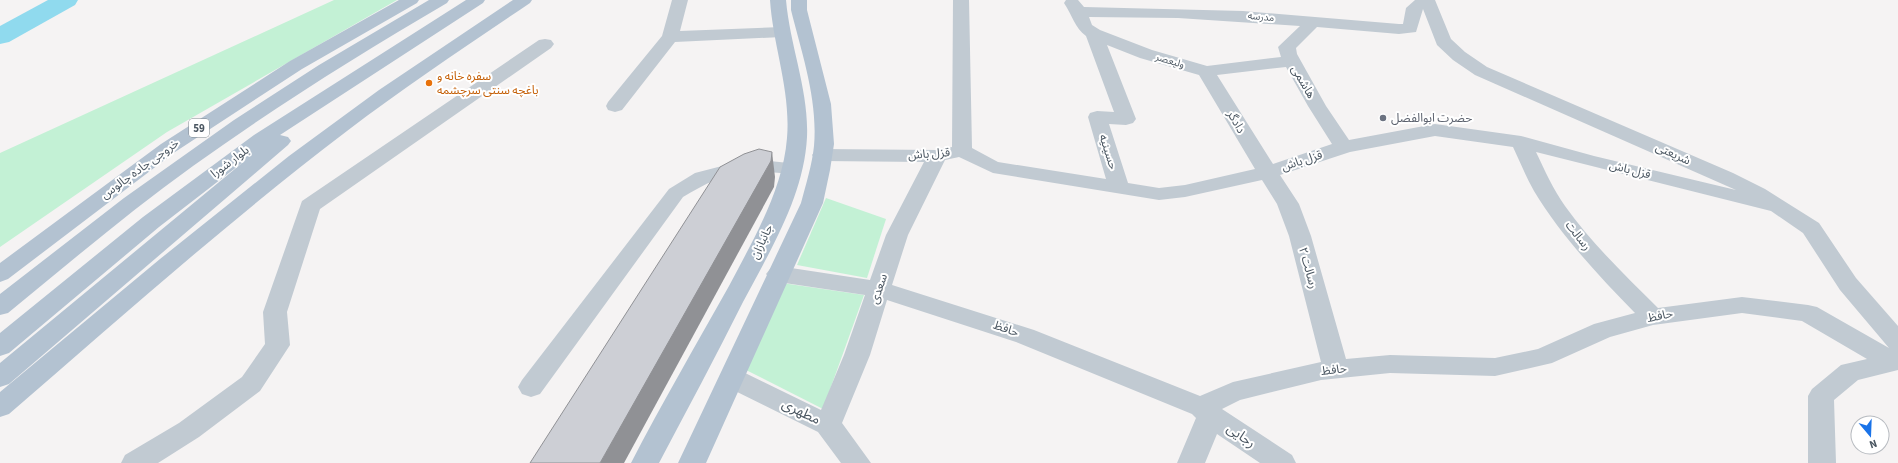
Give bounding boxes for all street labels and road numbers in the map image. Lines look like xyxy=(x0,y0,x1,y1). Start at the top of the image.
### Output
street label: مدرسه xyxy=(1247,9,1275,25)
street label: ولیعصر xyxy=(1153,50,1186,72)
street label: هاشمی xyxy=(1287,62,1319,102)
street label: دادگر xyxy=(1222,106,1249,137)
road number: 59 xyxy=(189,119,209,137)
street label: حسینیه xyxy=(1095,132,1121,172)
street label: خروجی جاده چالوس xyxy=(97,135,183,203)
street label: شریعتی xyxy=(1653,139,1693,169)
street label: بلوار شورا xyxy=(207,142,253,182)
street label: قزل باش xyxy=(907,144,951,164)
street label: قزل باش xyxy=(1279,146,1325,176)
street label: قزل باش xyxy=(1608,157,1652,183)
street label: رسالت xyxy=(1561,218,1595,254)
street label: جانبازان xyxy=(747,222,777,262)
street label: رسالت ۲ xyxy=(1294,245,1322,291)
street label: سعدی xyxy=(866,271,892,307)
street label: حافظ xyxy=(1646,305,1674,327)
street label: حافظ xyxy=(991,317,1021,341)
street label: حافظ xyxy=(1320,360,1348,380)
street label: مطهری xyxy=(778,394,824,430)
street label: رجایی xyxy=(1222,419,1260,453)

